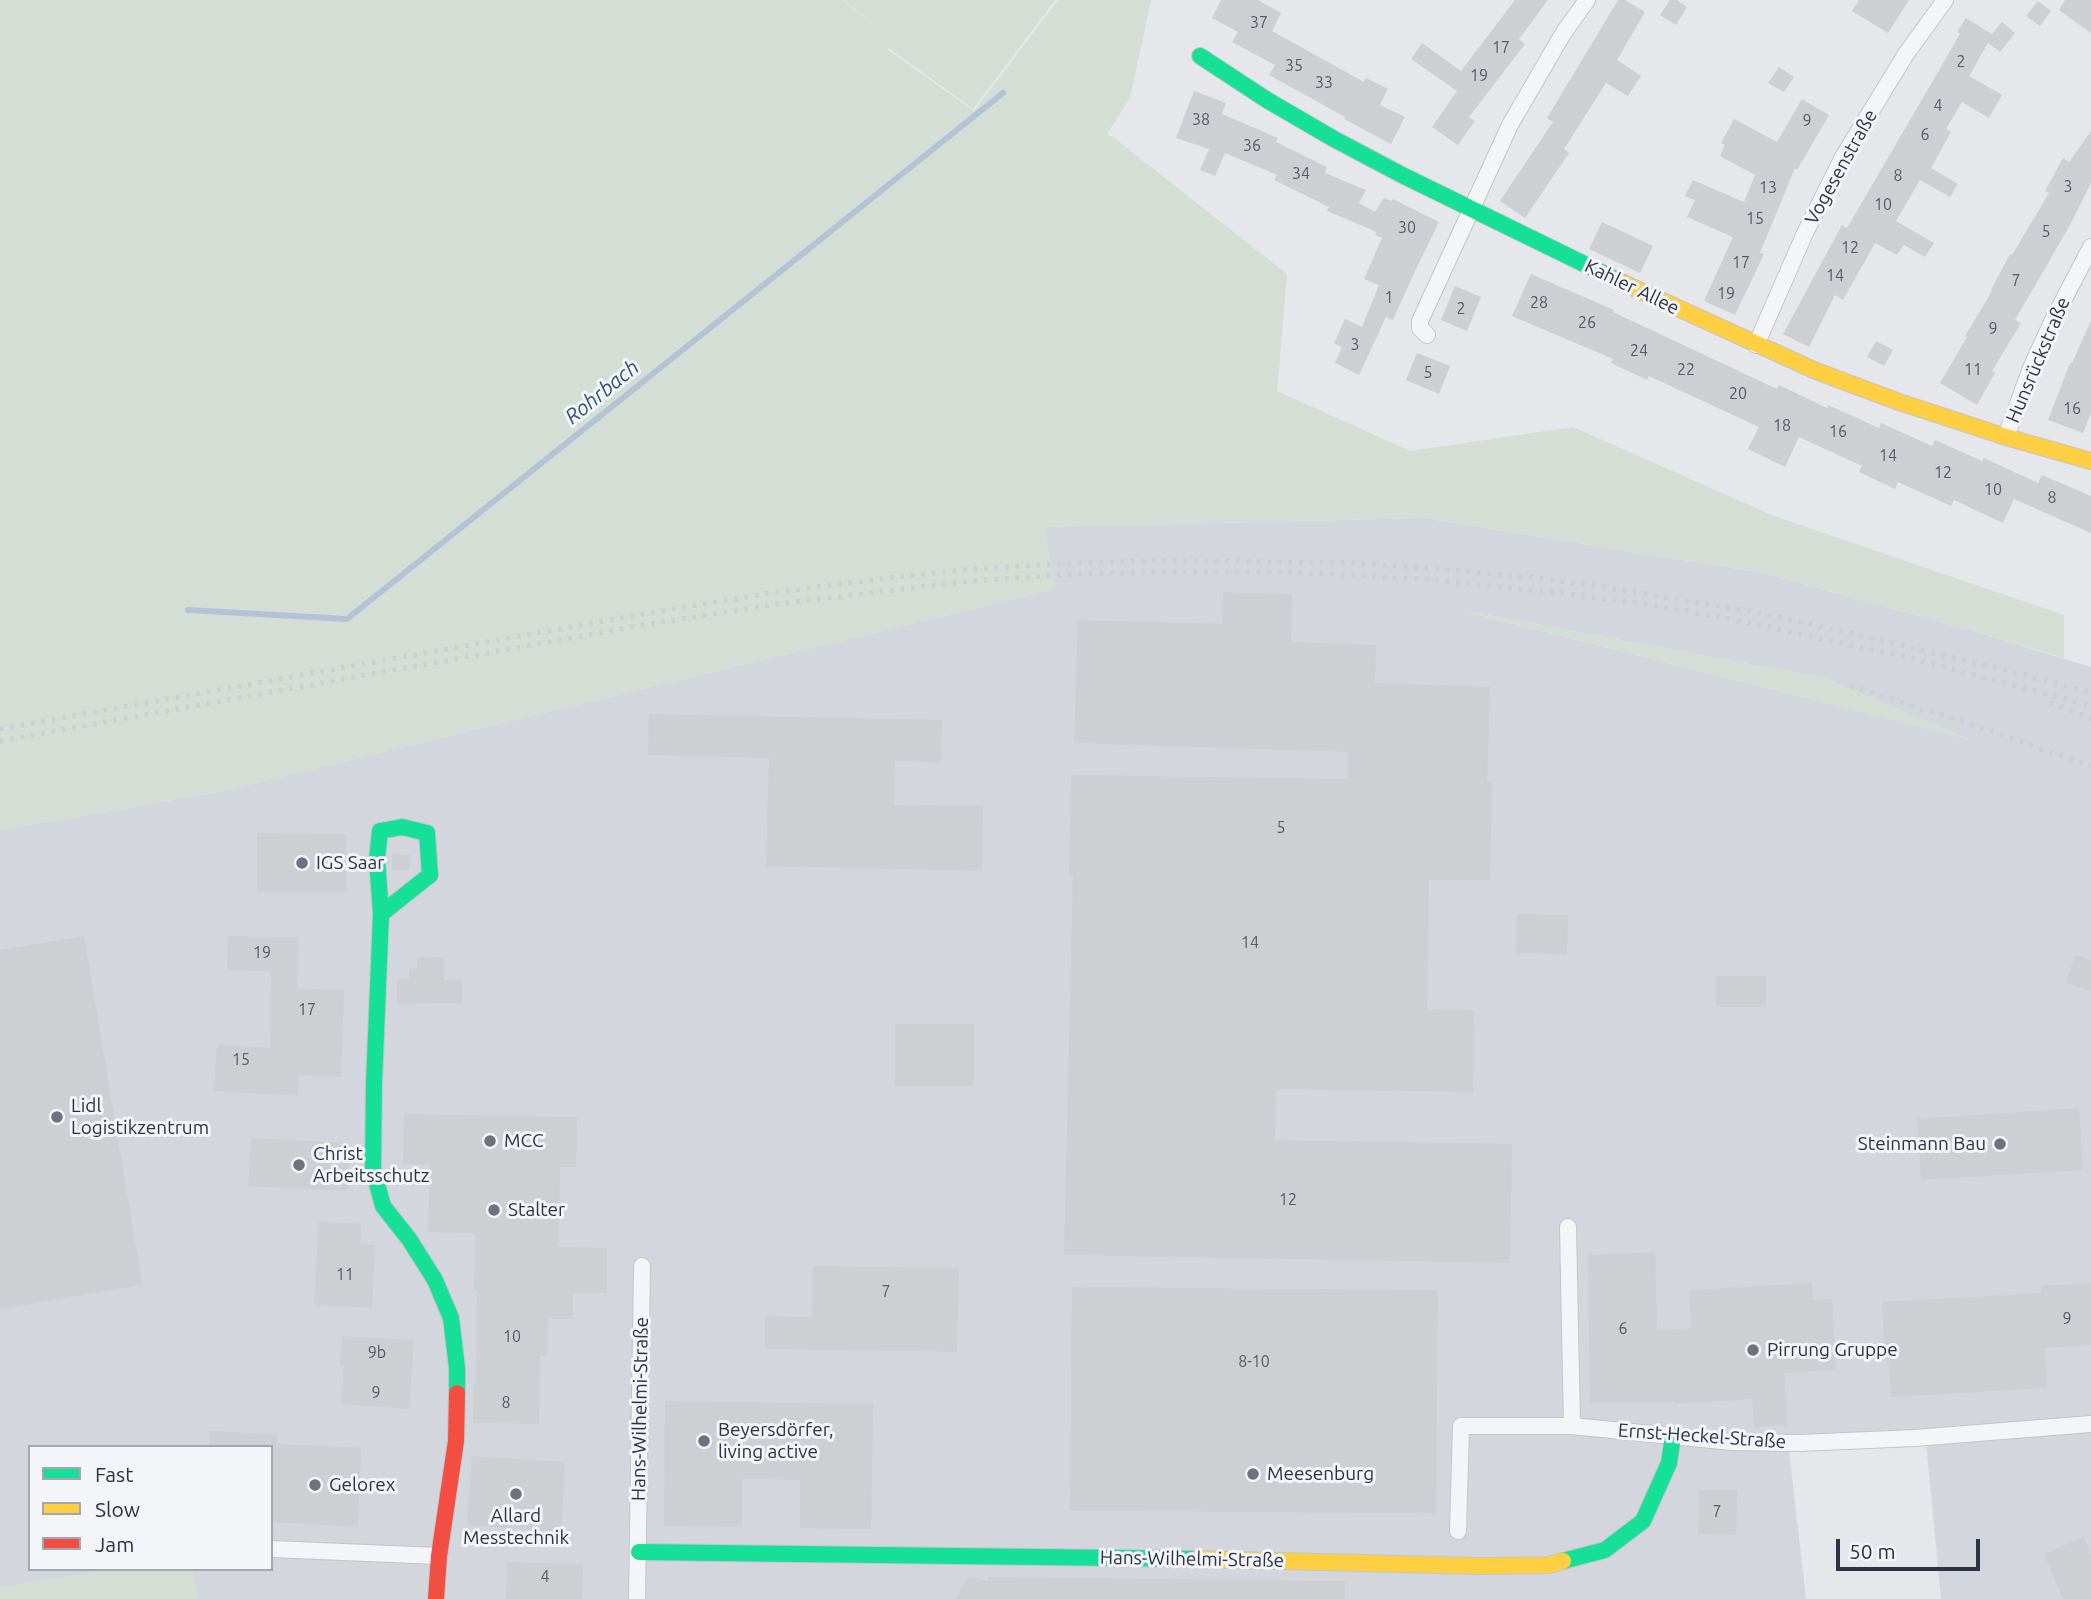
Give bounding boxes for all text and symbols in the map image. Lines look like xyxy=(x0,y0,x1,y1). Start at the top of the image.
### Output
house number: 37 xyxy=(1250,13,1268,33)
house number: 17 xyxy=(1492,38,1510,58)
house number: 2 xyxy=(1956,52,1966,72)
house number: 35 xyxy=(1285,56,1303,76)
house number: 19 xyxy=(1470,66,1488,86)
house number: 33 xyxy=(1315,73,1333,93)
house number: 4 xyxy=(1933,96,1943,116)
street label: Vogesenstraße xyxy=(1800,105,1882,229)
house number: 38 xyxy=(1192,110,1210,130)
house number: 9 xyxy=(1802,111,1812,131)
house number: 6 xyxy=(1920,125,1930,145)
house number: 36 xyxy=(1243,136,1261,156)
house number: 34 xyxy=(1292,164,1310,184)
house number: 8 xyxy=(1893,166,1903,186)
house number: 3 xyxy=(2063,177,2073,197)
house number: 13 xyxy=(1759,178,1777,198)
house number: 10 xyxy=(1874,195,1892,215)
house number: 15 xyxy=(1746,209,1764,229)
house number: 30 xyxy=(1398,218,1416,238)
house number: 5 xyxy=(2041,222,2051,242)
house number: 12 xyxy=(1841,238,1859,258)
house number: 17 xyxy=(1732,253,1750,273)
street label: Kahler Allee xyxy=(1581,254,1683,320)
house number: 14 xyxy=(1826,266,1844,286)
house number: 7 xyxy=(2011,271,2021,291)
house number: 19 xyxy=(1717,284,1735,304)
house number: 1 xyxy=(1384,288,1394,308)
house number: 28 xyxy=(1530,293,1548,313)
street label: Hunsrückstraße xyxy=(2001,294,2075,426)
house number: 2 xyxy=(1456,299,1466,319)
house number: 26 xyxy=(1578,313,1596,333)
house number: 9 xyxy=(1988,319,1998,339)
house number: 3 xyxy=(1350,335,1360,355)
house number: 24 xyxy=(1630,341,1648,361)
water label: Rohrbach xyxy=(560,355,644,429)
house number: 22 xyxy=(1677,360,1695,380)
house number: 11 xyxy=(1964,360,1982,380)
house number: 5 xyxy=(1423,363,1433,383)
house number: 20 xyxy=(1729,384,1747,404)
house number: 16 xyxy=(2063,399,2081,419)
house number: 18 xyxy=(1773,416,1791,436)
house number: 16 xyxy=(1829,422,1847,442)
house number: 14 xyxy=(1879,446,1897,466)
house number: 12 xyxy=(1934,463,1952,483)
house number: 10 xyxy=(1984,480,2002,500)
house number: 8 xyxy=(2047,488,2057,508)
house number: 5 xyxy=(1276,818,1286,838)
place label: IGS Saar xyxy=(316,852,384,874)
marker: IGS Saar xyxy=(294,855,310,871)
house number: 14 xyxy=(1241,933,1259,953)
house number: 19 xyxy=(253,943,271,963)
house number: 17 xyxy=(298,1000,316,1020)
house number: 15 xyxy=(232,1050,250,1070)
place label: Lidl Logistikzentrum xyxy=(71,1095,209,1139)
marker: Lidl Logistikzentrum xyxy=(49,1109,65,1125)
place label: MCC xyxy=(504,1130,544,1152)
marker: MCC xyxy=(482,1133,498,1149)
place label: Steinmann Bau xyxy=(1858,1133,1986,1155)
marker: Steinmann Bau xyxy=(1992,1136,2008,1152)
place label: Christ Arbeitsschutz xyxy=(313,1143,429,1187)
marker: Christ Arbeitsschutz xyxy=(291,1157,307,1173)
house number: 12 xyxy=(1279,1190,1297,1210)
place label: Stalter xyxy=(508,1199,565,1221)
marker: Stalter xyxy=(486,1202,502,1218)
house number: 11 xyxy=(336,1265,354,1285)
house number: 7 xyxy=(881,1282,891,1302)
house number: 9 xyxy=(2062,1309,2072,1329)
street label: Hans-Wilhelmi-Straße xyxy=(627,1317,653,1501)
house number: 6 xyxy=(1618,1319,1628,1339)
house number: 10 xyxy=(503,1327,521,1347)
place label: Pirrung Gruppe xyxy=(1767,1339,1898,1361)
marker: Pirrung Gruppe xyxy=(1745,1342,1761,1358)
house number: 9b xyxy=(368,1343,386,1363)
house number: 8-10 xyxy=(1238,1352,1270,1372)
house number: 9 xyxy=(371,1383,381,1403)
house number: 8 xyxy=(501,1393,511,1413)
place label: Beyersdörfer, living active xyxy=(718,1419,834,1463)
street label: Ernst-Heckel-Straße xyxy=(1617,1419,1787,1453)
marker: Beyersdörfer, living active xyxy=(696,1433,712,1449)
legend xyxy=(28,1445,273,1571)
text: Fast xyxy=(95,1462,133,1486)
place label: Meesenburg xyxy=(1267,1463,1374,1485)
marker: Meesenburg xyxy=(1245,1466,1261,1482)
place label: Gelorex xyxy=(329,1474,395,1496)
marker: Gelorex xyxy=(307,1477,323,1493)
marker: Allard Messtechnik xyxy=(508,1486,524,1502)
text: Slow xyxy=(95,1497,140,1521)
house number: 7 xyxy=(1712,1502,1722,1522)
place label: Allard Messtechnik xyxy=(463,1505,569,1549)
scale bar xyxy=(1839,1526,1982,1570)
text: Jam xyxy=(95,1532,134,1556)
text: 50 m xyxy=(1849,1539,1896,1563)
street label: Hans-Wilhelmi-Straße xyxy=(1100,1546,1284,1572)
house number: 4 xyxy=(540,1567,550,1587)

